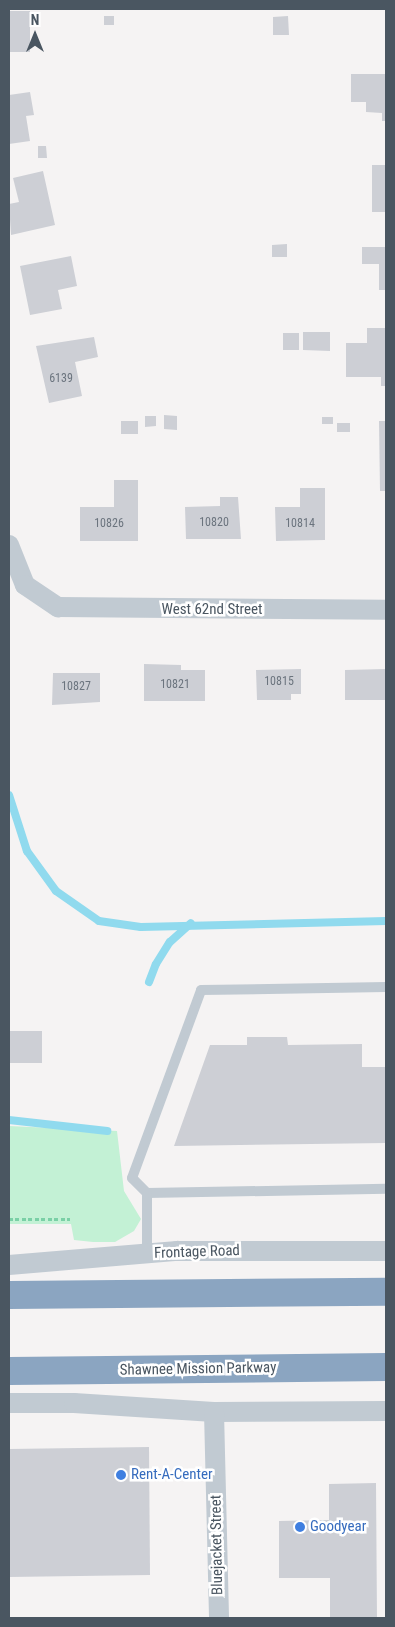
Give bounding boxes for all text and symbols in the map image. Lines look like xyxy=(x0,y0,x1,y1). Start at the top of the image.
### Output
north arrow xyxy=(10,10,60,60)
text: N xyxy=(31,12,39,28)
house number: 6139 xyxy=(49,372,73,386)
house number: 10820 xyxy=(199,516,229,530)
house number: 10826 xyxy=(94,517,124,531)
house number: 10814 xyxy=(285,517,315,531)
street label: West 62nd Street xyxy=(161,601,263,619)
house number: 10815 xyxy=(264,675,294,689)
house number: 10821 xyxy=(160,678,190,692)
house number: 10827 xyxy=(61,680,91,694)
street label: Frontage Road xyxy=(154,1242,240,1262)
street label: Shawnee Mission Parkway xyxy=(120,1359,276,1379)
place label: Rent-A-Center xyxy=(131,1466,213,1484)
marker: Rent-A-Center xyxy=(115,1469,127,1481)
street label: Bluejacket Street xyxy=(207,1495,227,1595)
place label: Goodyear xyxy=(310,1518,366,1536)
marker: Goodyear xyxy=(294,1521,306,1533)

